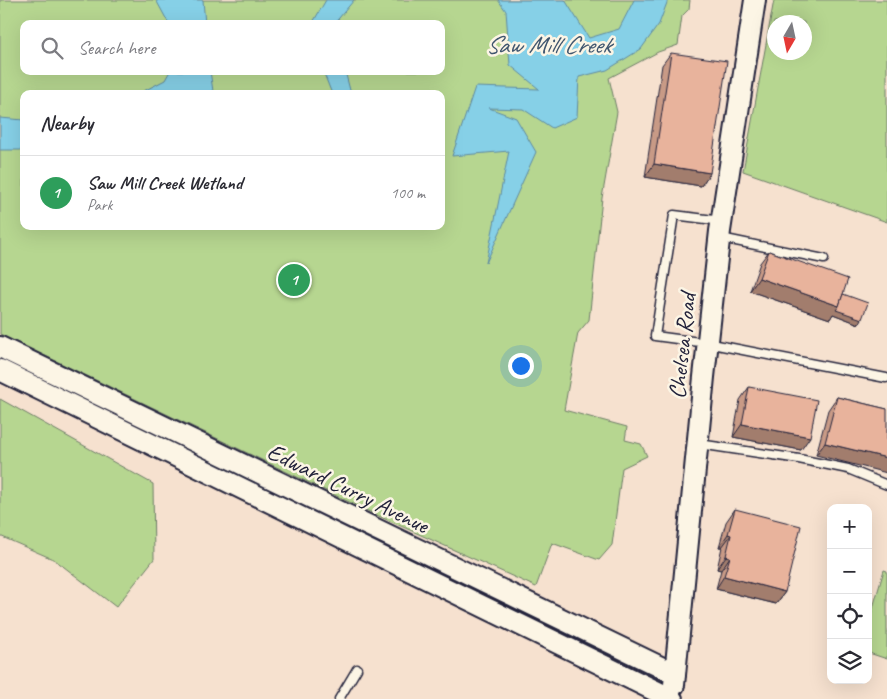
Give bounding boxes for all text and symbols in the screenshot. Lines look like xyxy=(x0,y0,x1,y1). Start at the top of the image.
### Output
north arrow xyxy=(767,15,812,60)
search box xyxy=(20,20,445,75)
water label: Saw Mill Creek xyxy=(485,29,614,61)
icon: search xyxy=(38,34,66,62)
text: Search here xyxy=(78,36,155,60)
text: Nearby xyxy=(40,110,93,136)
text: Saw Mill Creek Wetland xyxy=(87,171,242,195)
text: 1 xyxy=(52,183,60,203)
text: 100 m xyxy=(391,183,425,203)
text: Park xyxy=(87,195,112,215)
pin: 1 xyxy=(278,261,310,299)
street label: Chelsea Road xyxy=(662,288,703,400)
your location xyxy=(508,353,534,379)
street label: Edward Curry Avenue xyxy=(262,436,435,541)
map controls xyxy=(827,504,872,684)
button: + xyxy=(827,504,872,549)
button: − xyxy=(827,549,872,594)
button: locate xyxy=(827,594,872,639)
button: layers xyxy=(827,639,872,684)

